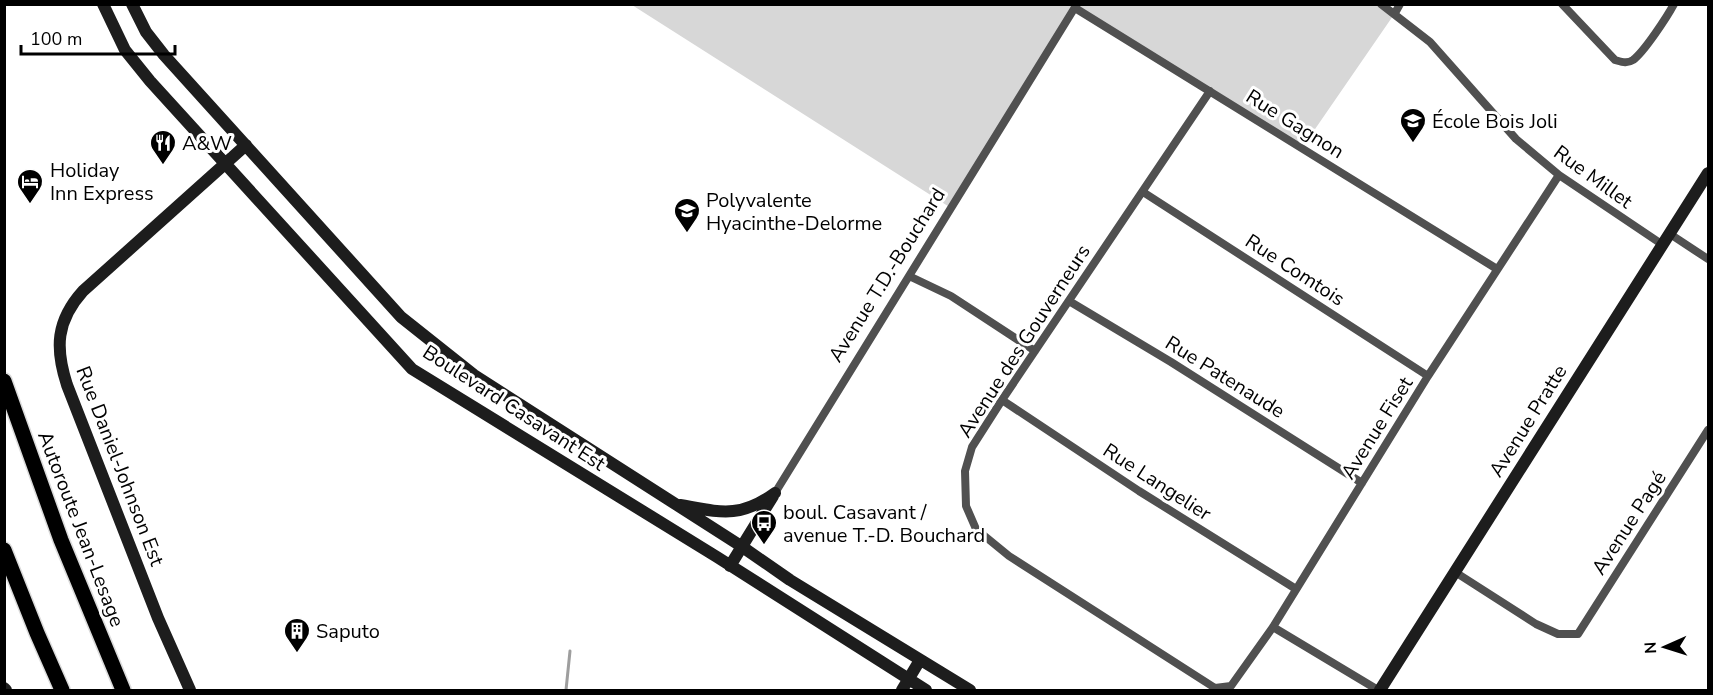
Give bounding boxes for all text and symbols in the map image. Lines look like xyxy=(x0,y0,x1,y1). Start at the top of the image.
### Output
scale bar xyxy=(21,18,176,56)
text: 100 m xyxy=(30,27,82,51)
street label: Rue Gagnon xyxy=(1241,83,1349,165)
school or university icon: École Bois Joli xyxy=(1398,106,1428,144)
place label: École Bois Joli xyxy=(1432,108,1558,135)
restaurant icon: A&W xyxy=(148,128,178,166)
place label: A&W xyxy=(182,130,232,157)
street label: Rue Millet xyxy=(1548,139,1639,215)
place label: Holiday Inn Express xyxy=(50,157,154,207)
hotel icon: Holiday Inn Express xyxy=(15,167,45,205)
street label: Avenue T.D.-Bouchard xyxy=(822,183,952,367)
place label: Polyvalente Hyacinthe-Delorme xyxy=(706,187,882,237)
school or university icon: Polyvalente Hyacinthe-Delorme xyxy=(672,196,702,234)
street label: Rue Comtois xyxy=(1240,228,1350,312)
street label: Avenue des Gouverneurs xyxy=(951,239,1097,443)
street label: Rue Patenaude xyxy=(1160,329,1290,425)
street label: Boulevard Casavant Est xyxy=(417,339,611,478)
street label: Avenue Pratte xyxy=(1483,360,1573,482)
street label: Rue Daniel-Johnson Est xyxy=(69,362,171,571)
street label: Avenue Fiset xyxy=(1335,371,1420,484)
street label: Autoroute Jean-Lesage xyxy=(31,427,131,631)
street label: Rue Langelier xyxy=(1098,437,1216,527)
street label: Avenue Pagé xyxy=(1585,466,1673,580)
place label: boul. Casavant / avenue T.-D. Bouchard xyxy=(783,499,985,549)
bus stop icon: boul. Casavant / avenue T.-D. Bouchard xyxy=(749,508,779,546)
building icon: Saputo xyxy=(282,616,312,654)
north arrow xyxy=(1635,617,1695,677)
place label: Saputo xyxy=(316,618,380,645)
text: N xyxy=(1640,641,1662,654)

